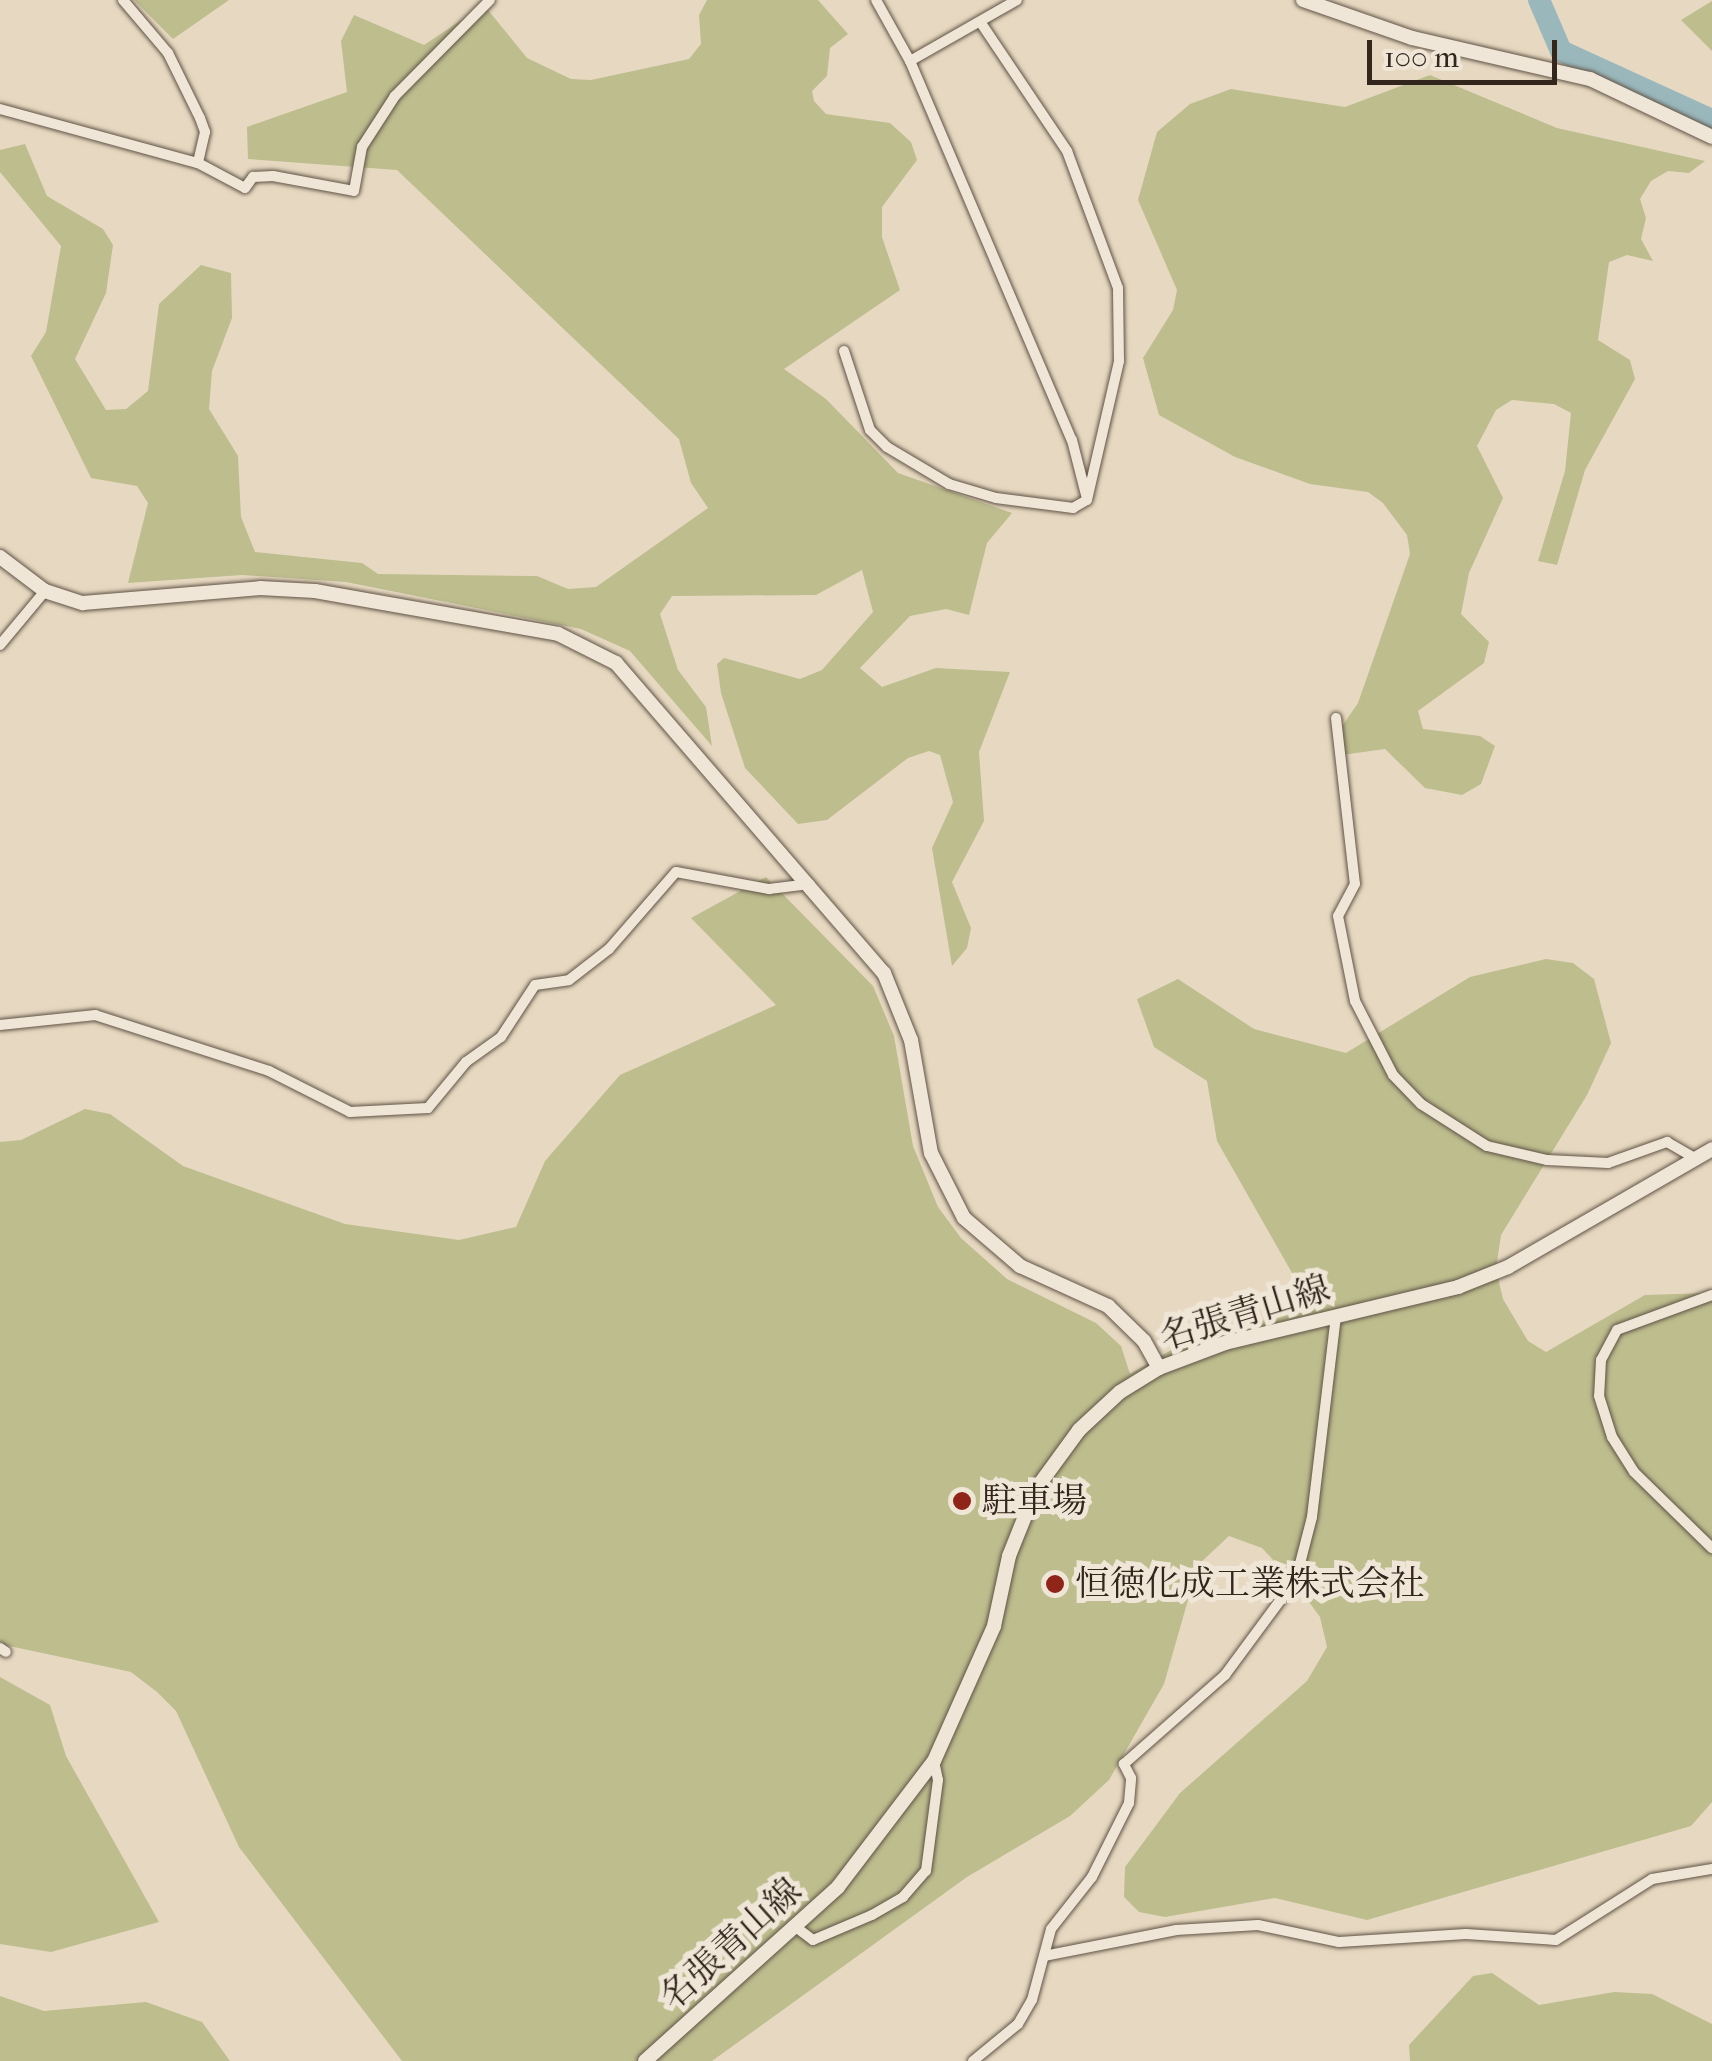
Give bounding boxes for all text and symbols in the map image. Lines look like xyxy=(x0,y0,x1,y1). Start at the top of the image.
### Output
scale bar xyxy=(1372,20,1562,82)
text: 100 m xyxy=(1384,40,1459,75)
street label: 名張青山線 xyxy=(1155,1267,1335,1359)
place label: 駐車場 xyxy=(982,1480,1087,1522)
marker: 駐車場 xyxy=(951,1490,973,1512)
place label: 恒徳化成工業株式会社 xyxy=(1075,1563,1425,1605)
marker: 恒徳化成工業株式会社 xyxy=(1044,1573,1066,1595)
street label: 名張青山線 xyxy=(652,1870,810,2018)

